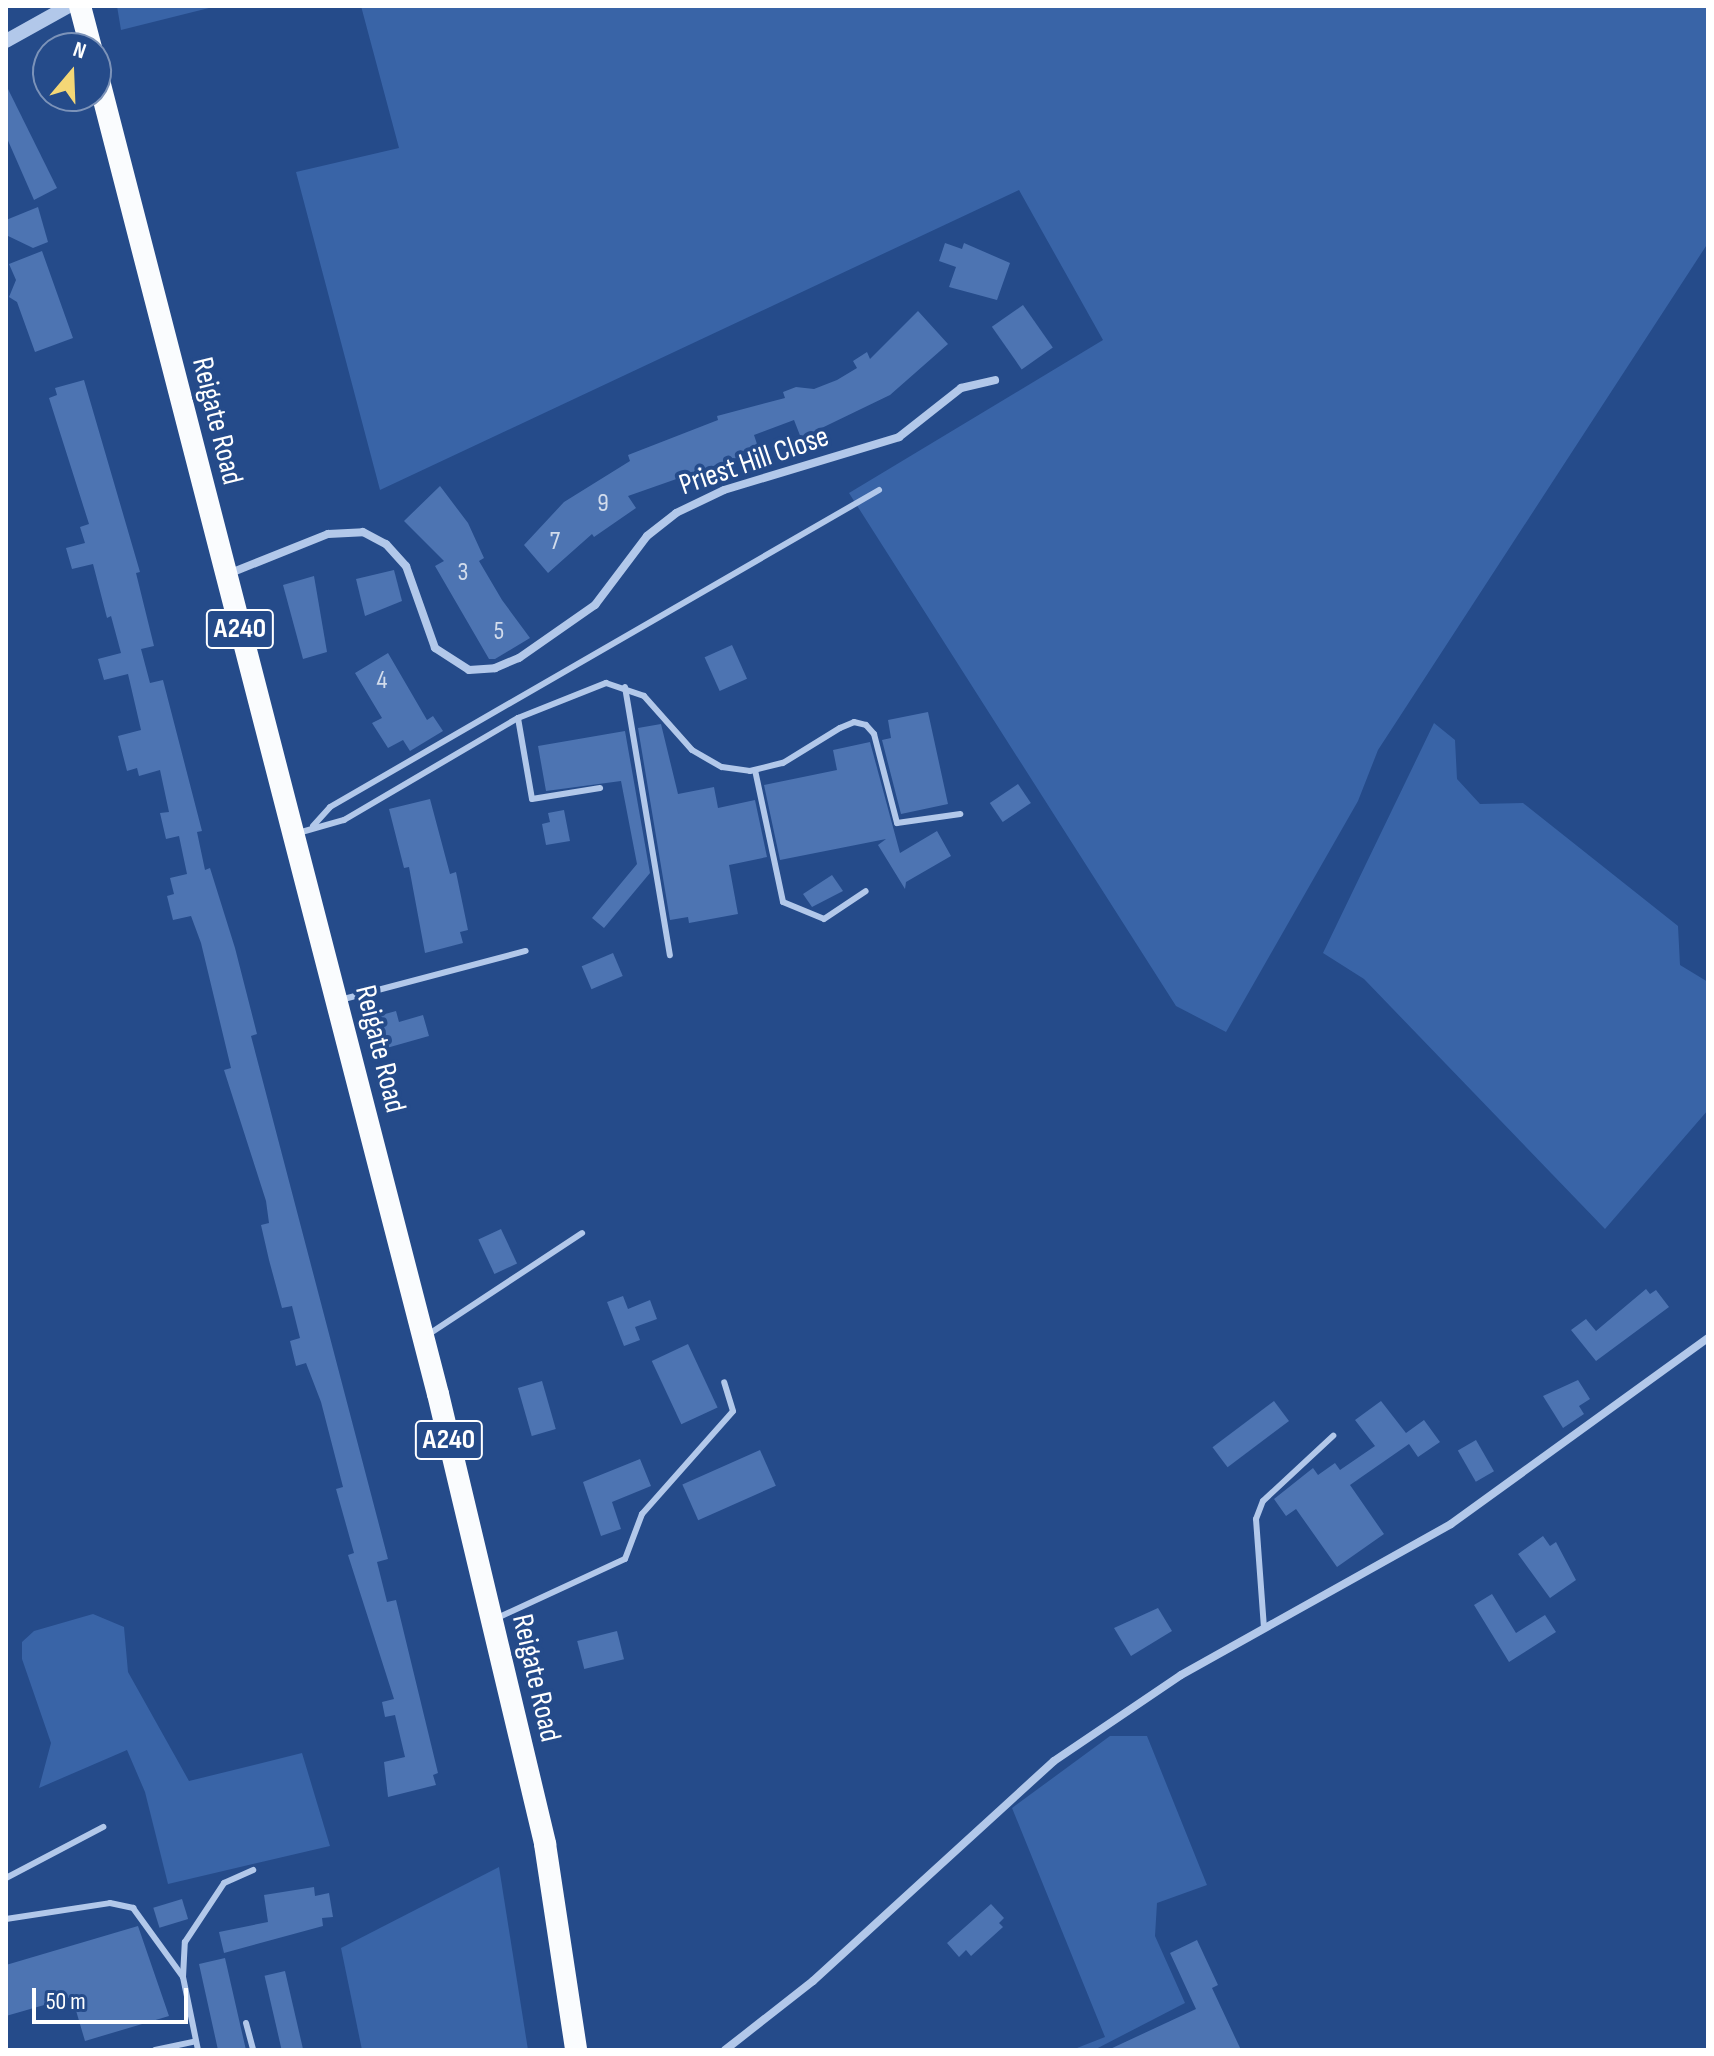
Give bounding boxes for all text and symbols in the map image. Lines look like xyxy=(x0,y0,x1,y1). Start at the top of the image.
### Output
north arrow xyxy=(32,32,112,112)
text: N xyxy=(69,36,89,65)
street label: Reigate Road xyxy=(184,354,250,488)
street label: Priest Hill Close xyxy=(675,419,833,503)
house number: 9 xyxy=(597,488,609,520)
house number: 7 xyxy=(550,526,560,558)
house number: 3 xyxy=(458,557,468,589)
road number: A240 xyxy=(204,605,276,653)
house number: 5 xyxy=(494,616,504,648)
house number: 4 xyxy=(377,665,387,697)
street label: Reigate Road xyxy=(347,982,413,1116)
road number: A240 xyxy=(413,1416,485,1464)
street label: Reigate Road xyxy=(504,1611,568,1745)
scale bar xyxy=(36,1972,192,2022)
text: 50 m xyxy=(46,1987,86,2016)

